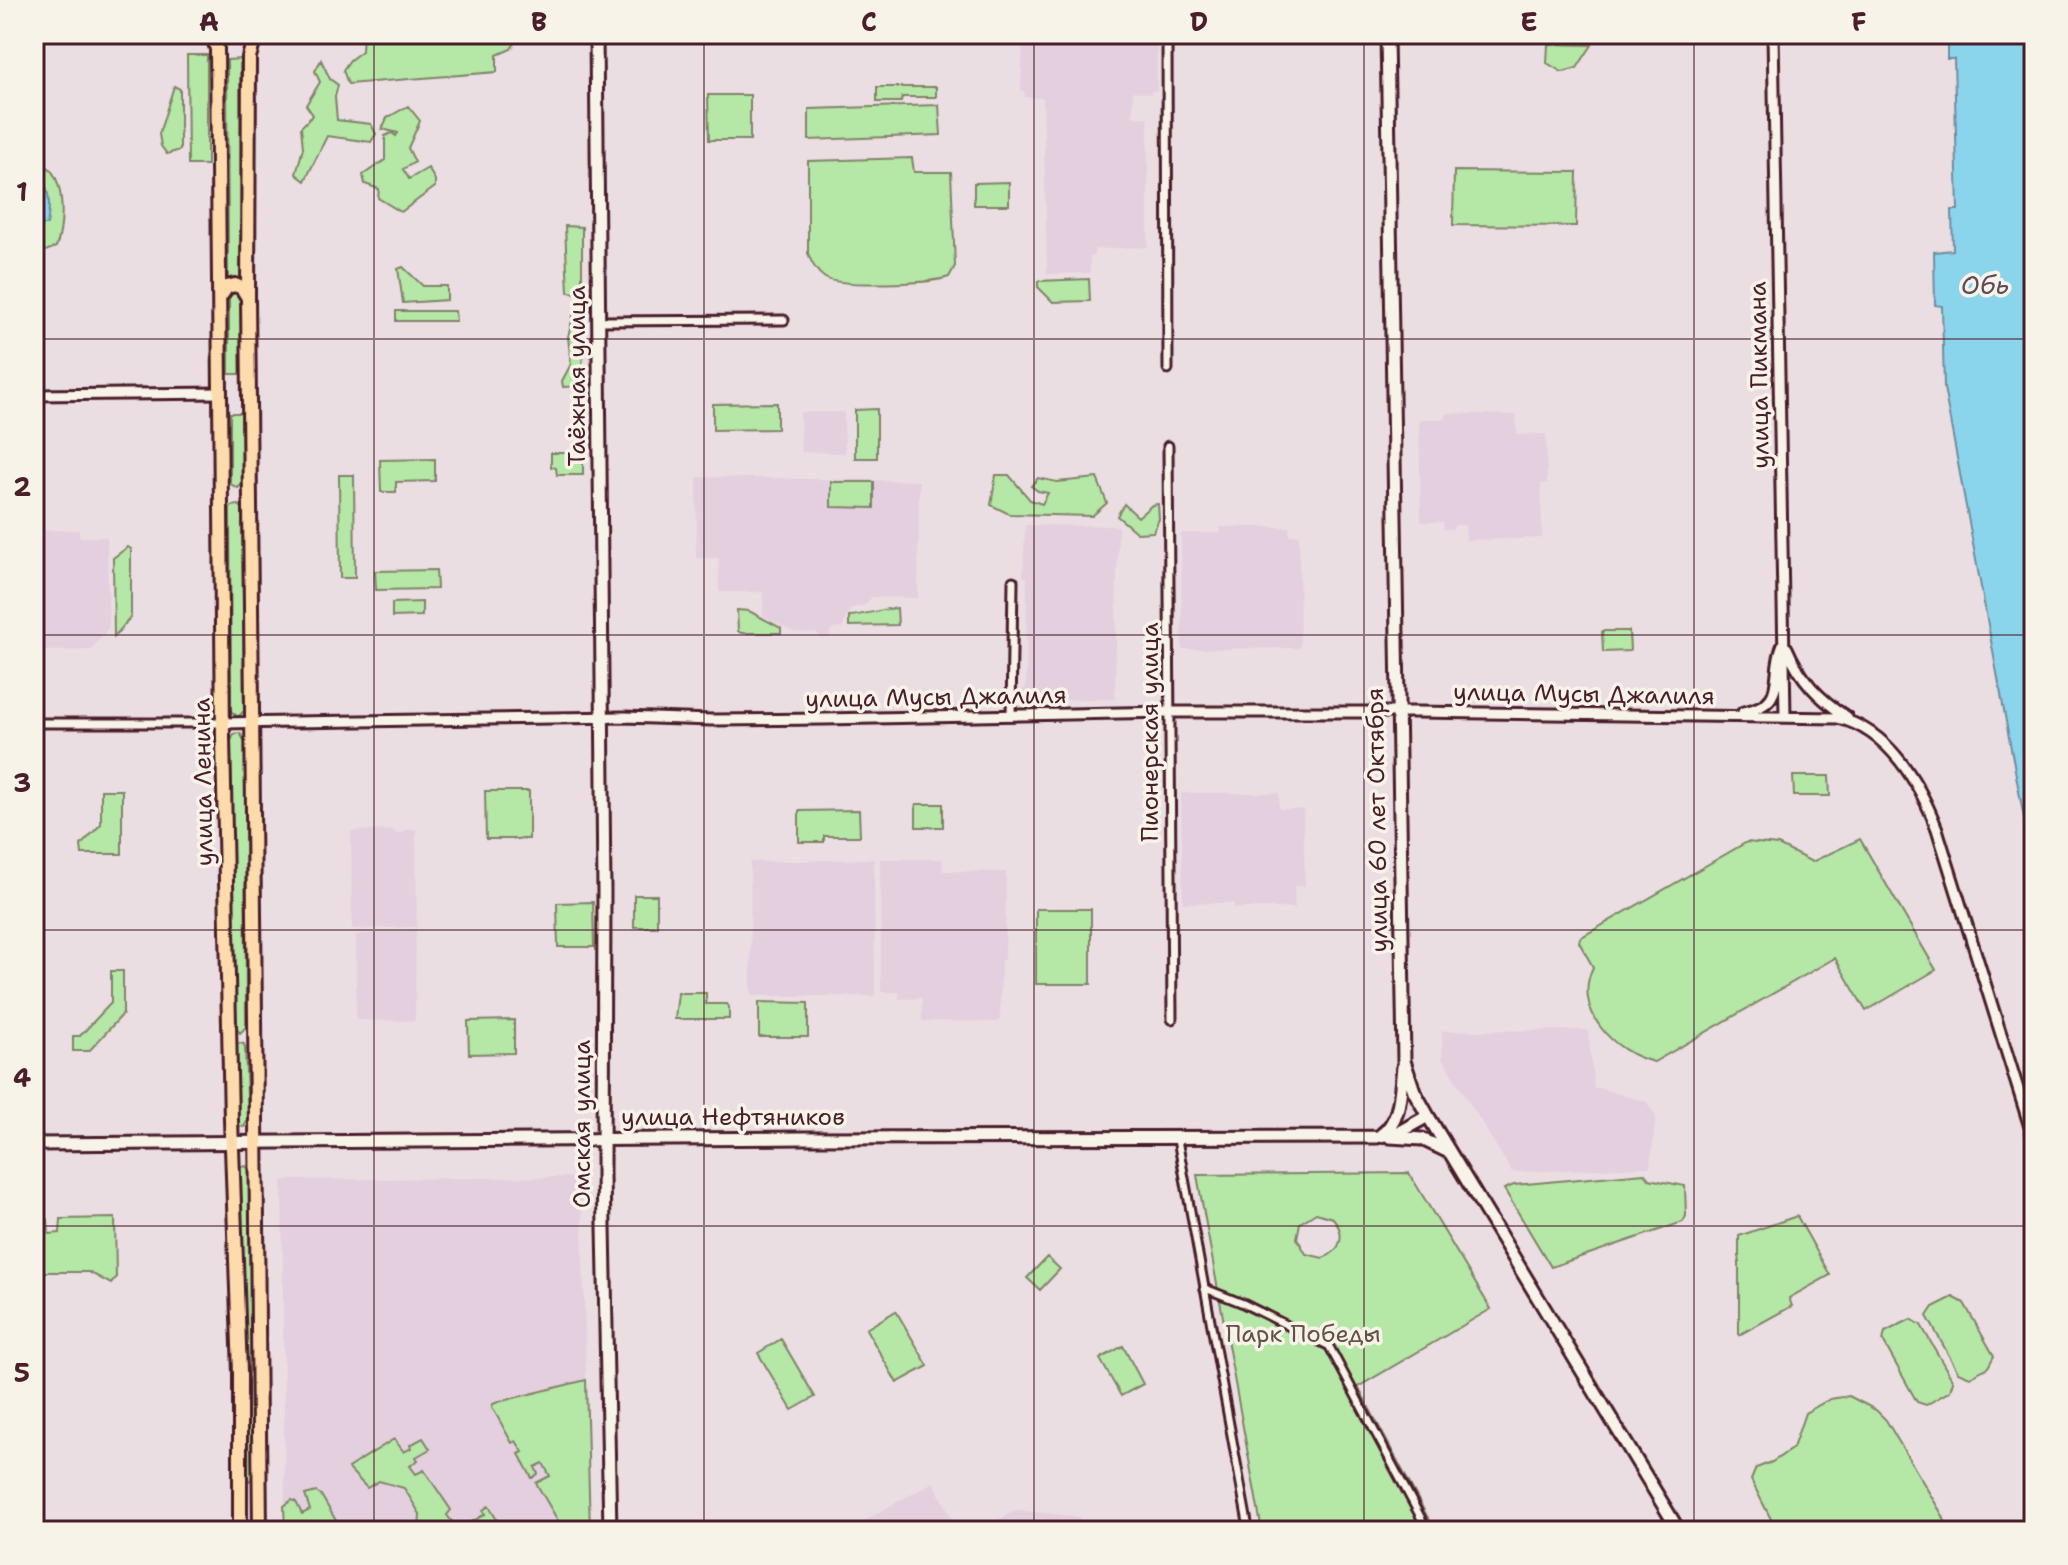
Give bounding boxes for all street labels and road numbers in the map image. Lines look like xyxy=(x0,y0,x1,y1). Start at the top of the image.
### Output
street label: улица Пикмана xyxy=(1741,281,1777,469)
street label: Таёжная улица xyxy=(561,285,593,467)
street label: Пионерская улица xyxy=(1134,622,1166,842)
street label: улица Мусы Джалиля xyxy=(1453,676,1715,712)
street label: улица Мусы Джалиля xyxy=(805,679,1067,715)
street label: улица 60 лет Октября xyxy=(1359,687,1395,953)
street label: улица Ленина xyxy=(186,697,220,867)
street label: Омская улица xyxy=(566,1040,598,1208)
street label: улица Нефтяников xyxy=(621,1101,845,1133)

